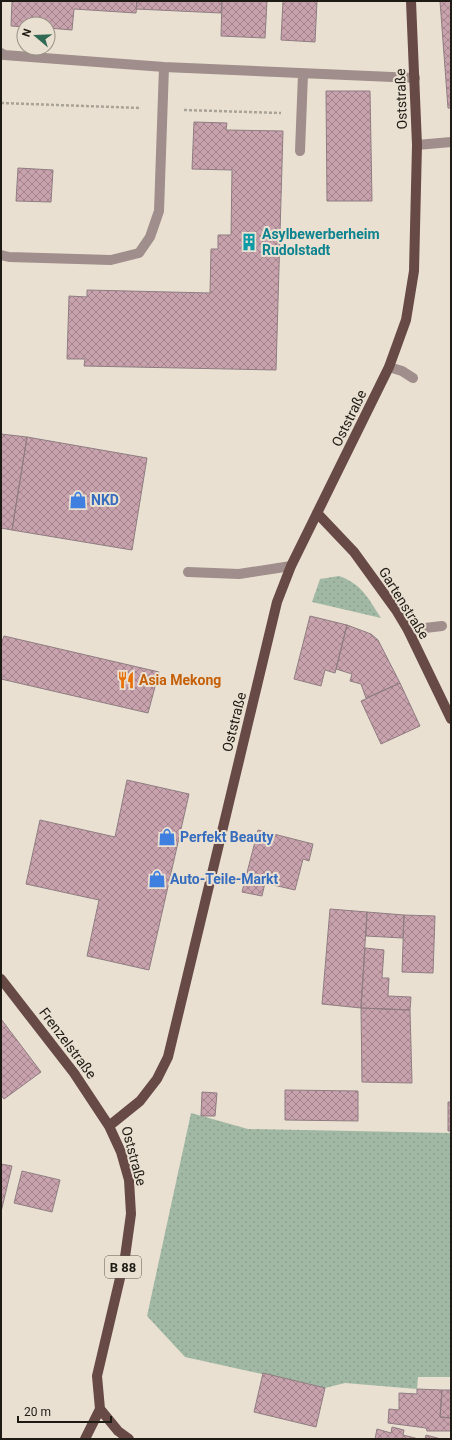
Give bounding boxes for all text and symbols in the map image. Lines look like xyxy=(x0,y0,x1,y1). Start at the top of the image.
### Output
north arrow xyxy=(16,16,56,56)
text: N xyxy=(20,27,35,39)
street label: Oststraße xyxy=(392,68,410,130)
place label: Asylbewerberheim Rudolstadt xyxy=(262,226,380,258)
building icon: Asylbewerberheim Rudolstadt xyxy=(239,232,259,252)
street label: Oststraße xyxy=(328,387,370,449)
shop icon: NKD xyxy=(68,490,88,510)
place label: NKD xyxy=(91,492,119,508)
street label: Gartenstraße xyxy=(376,564,432,642)
restaurant icon: Asia Mekong xyxy=(116,670,136,690)
place label: Asia Mekong xyxy=(139,672,221,688)
street label: Oststraße xyxy=(219,690,249,754)
shop icon: Perfekt Beauty xyxy=(157,827,177,847)
place label: Perfekt Beauty xyxy=(180,829,274,845)
shop icon: Auto-Teile-Markt xyxy=(147,869,167,889)
place label: Auto-Teile-Markt xyxy=(170,871,279,887)
street label: Frenzelstraße xyxy=(36,1004,100,1082)
street label: Oststraße xyxy=(118,1124,150,1188)
road number: B 88 xyxy=(105,1256,141,1278)
scale bar xyxy=(18,1398,111,1424)
text: 20 m xyxy=(24,1405,51,1419)

